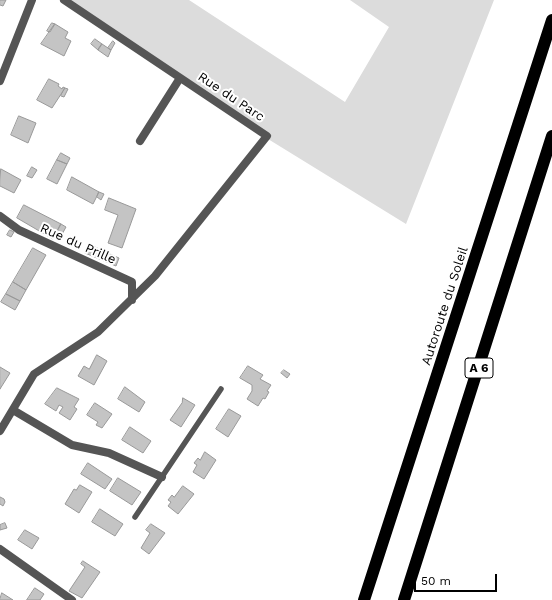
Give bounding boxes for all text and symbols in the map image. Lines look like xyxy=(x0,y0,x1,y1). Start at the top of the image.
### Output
street label: Rue du Parc xyxy=(195,69,267,125)
street label: Rue du Prille xyxy=(38,220,118,268)
street label: Autoroute du Soleil xyxy=(418,245,472,367)
road number: A 6 xyxy=(465,358,493,378)
scale bar xyxy=(416,566,499,592)
text: 50 m xyxy=(421,574,451,588)

